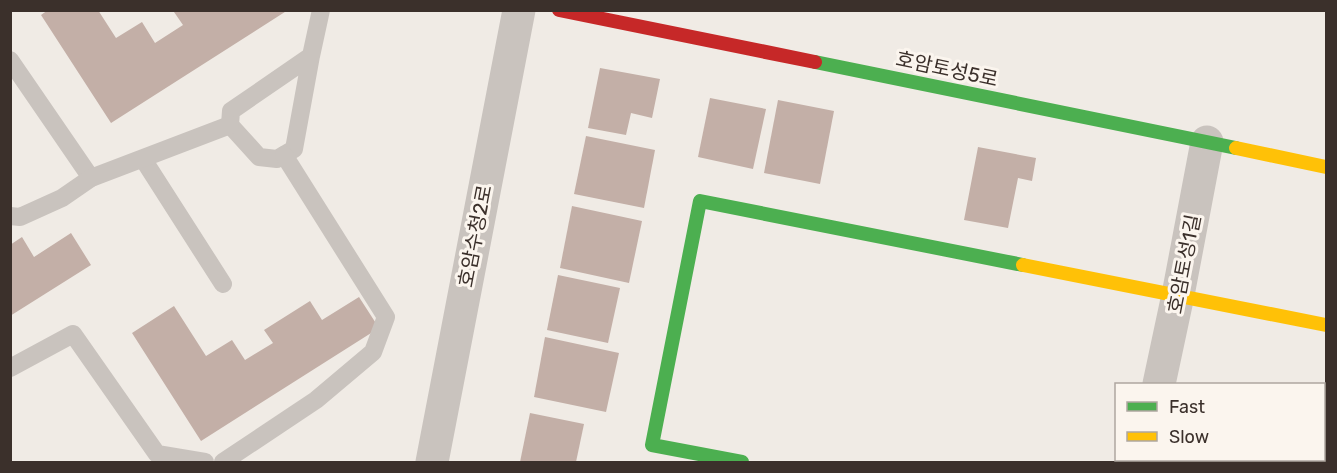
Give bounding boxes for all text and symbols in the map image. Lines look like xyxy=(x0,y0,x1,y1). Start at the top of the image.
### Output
street label: 호암토성5로 xyxy=(894,46,1000,92)
street label: 호암수청2로 xyxy=(453,183,497,289)
street label: 호암토성1길 xyxy=(1163,212,1205,316)
legend xyxy=(1115,383,1325,461)
text: Fast xyxy=(1169,396,1205,418)
text: Slow xyxy=(1169,426,1209,448)

